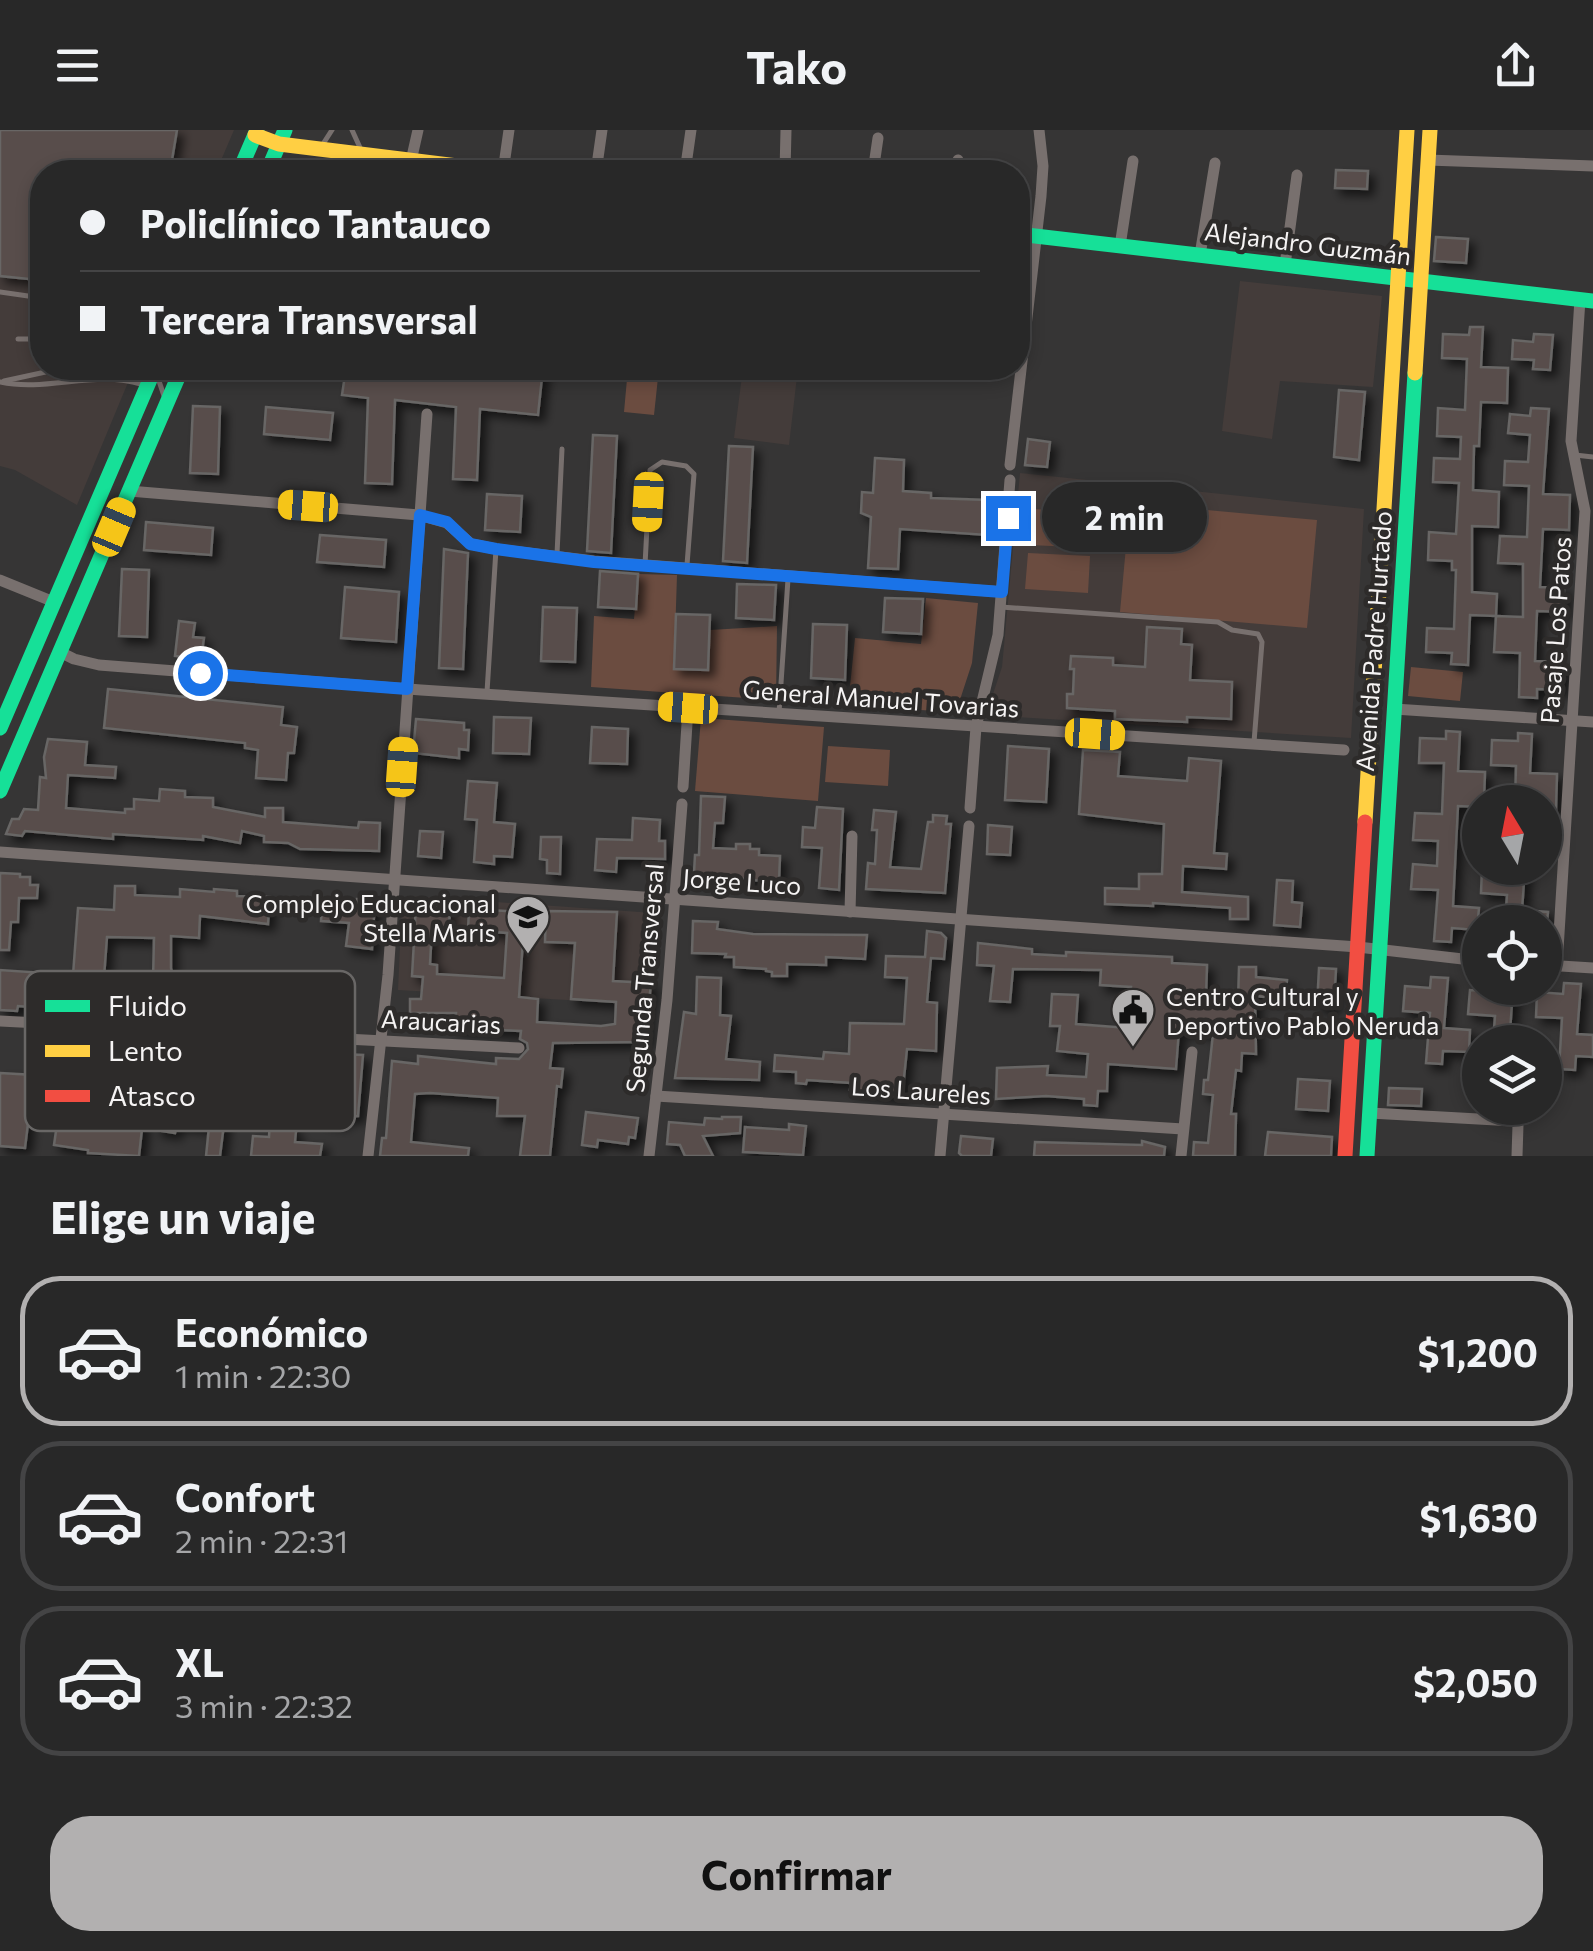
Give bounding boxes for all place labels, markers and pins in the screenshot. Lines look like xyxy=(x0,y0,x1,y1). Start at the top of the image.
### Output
place label: Complejo Educacional Stella Maris xyxy=(246,888,496,947)
school or university icon: Complejo Educacional Stella Maris xyxy=(505,894,551,955)
place label: Centro Cultural y Deportivo Pablo Neruda xyxy=(1166,981,1439,1040)
public building icon: Centro Cultural y Deportivo Pablo Neruda xyxy=(1110,987,1156,1048)

